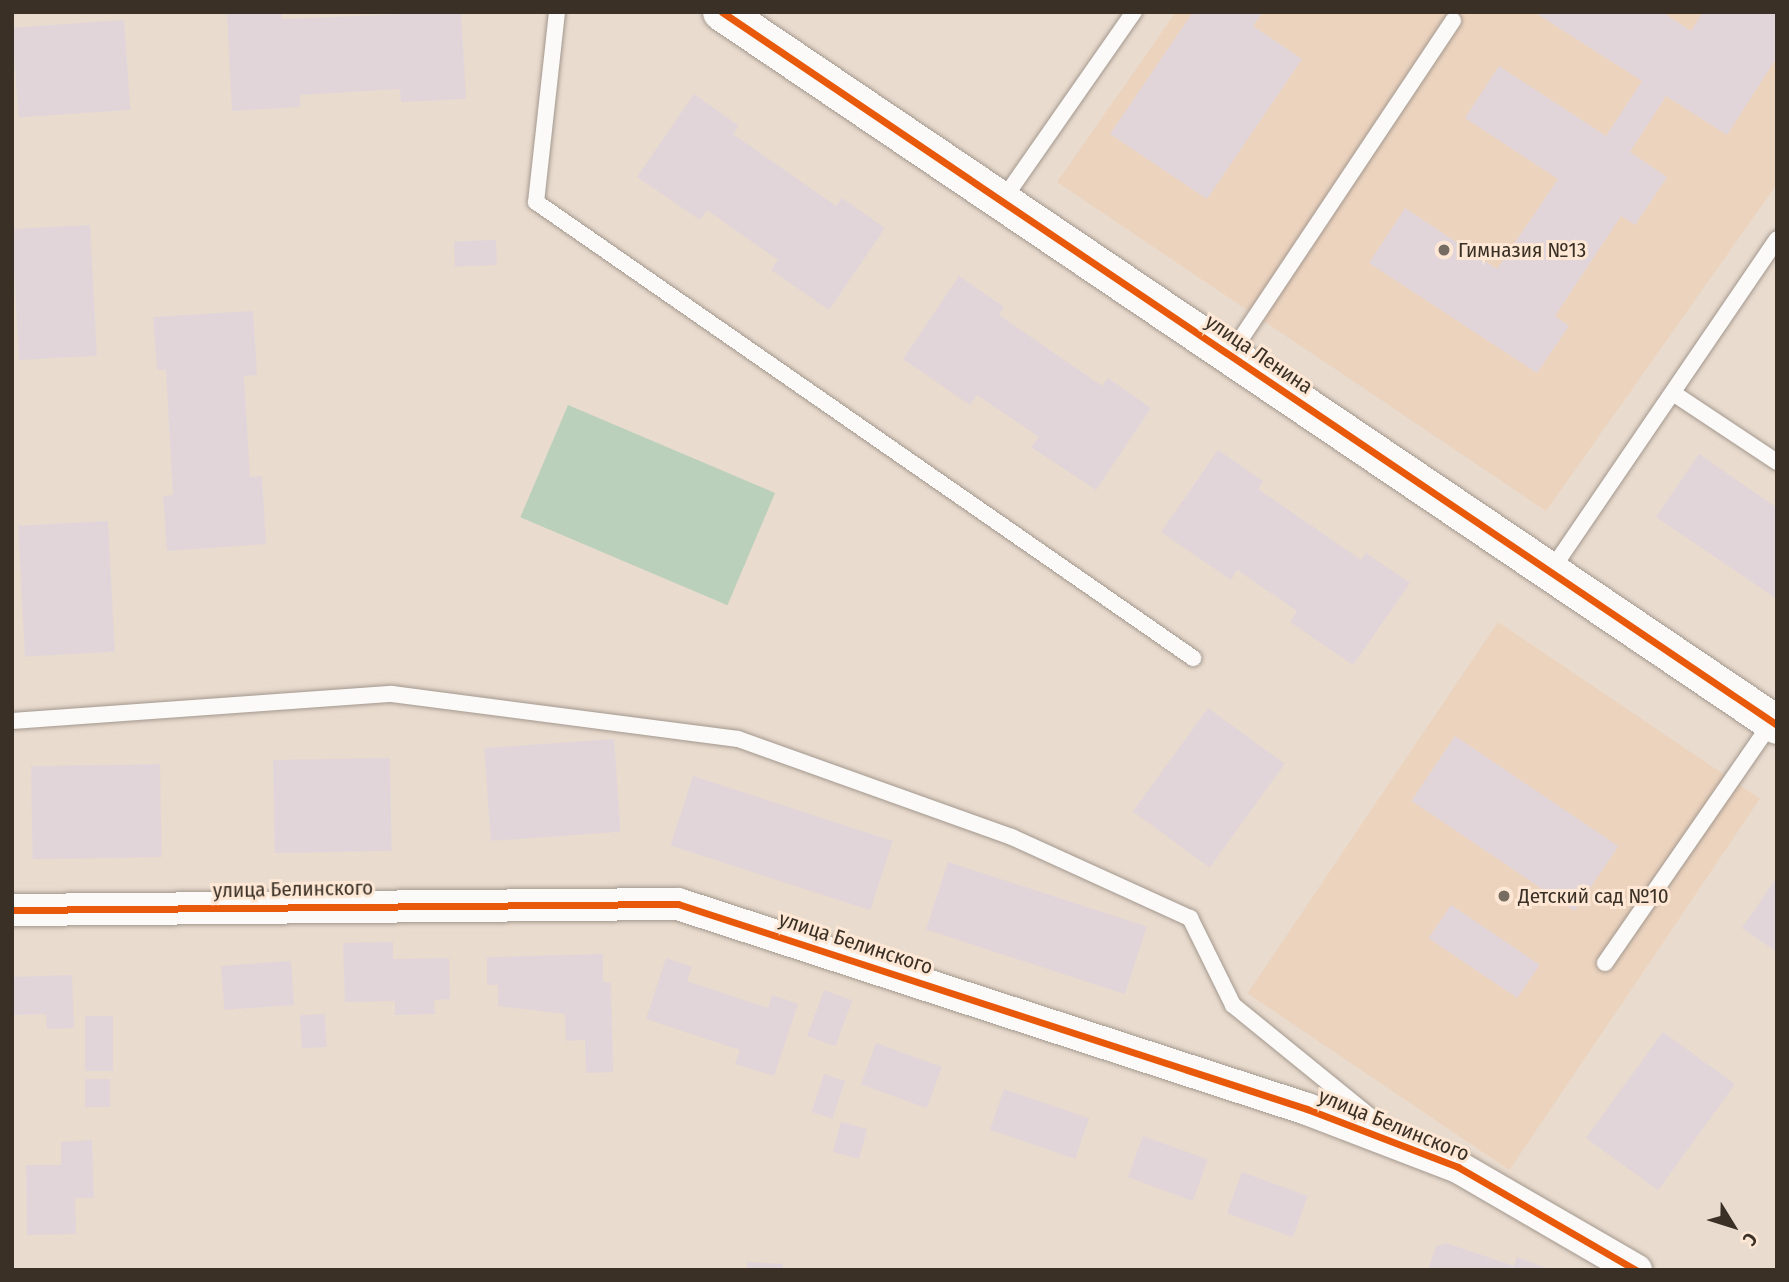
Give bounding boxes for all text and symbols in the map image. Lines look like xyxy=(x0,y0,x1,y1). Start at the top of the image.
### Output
place label: Гимназия №13 xyxy=(1458,237,1586,263)
marker: Гимназия №13 xyxy=(1436,242,1452,258)
street label: улица Ленина xyxy=(1200,309,1318,399)
street label: улица Белинского xyxy=(213,875,373,903)
place label: Детский сад №10 xyxy=(1518,883,1669,909)
marker: Детский сад №10 xyxy=(1496,888,1512,904)
street label: улица Белинского xyxy=(776,906,936,980)
street label: улица Белинского xyxy=(1315,1083,1473,1167)
north arrow xyxy=(1698,1191,1768,1261)
text: С xyxy=(1738,1228,1762,1250)

